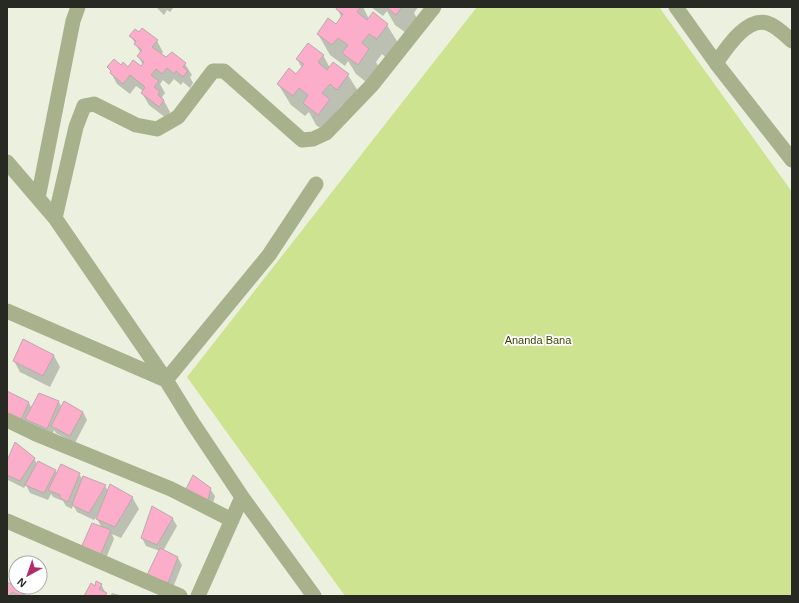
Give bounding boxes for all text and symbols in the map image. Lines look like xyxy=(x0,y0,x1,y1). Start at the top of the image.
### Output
park label: Ananda Bana xyxy=(505,334,572,346)
north arrow xyxy=(8,555,48,595)
text: N xyxy=(15,575,28,590)

